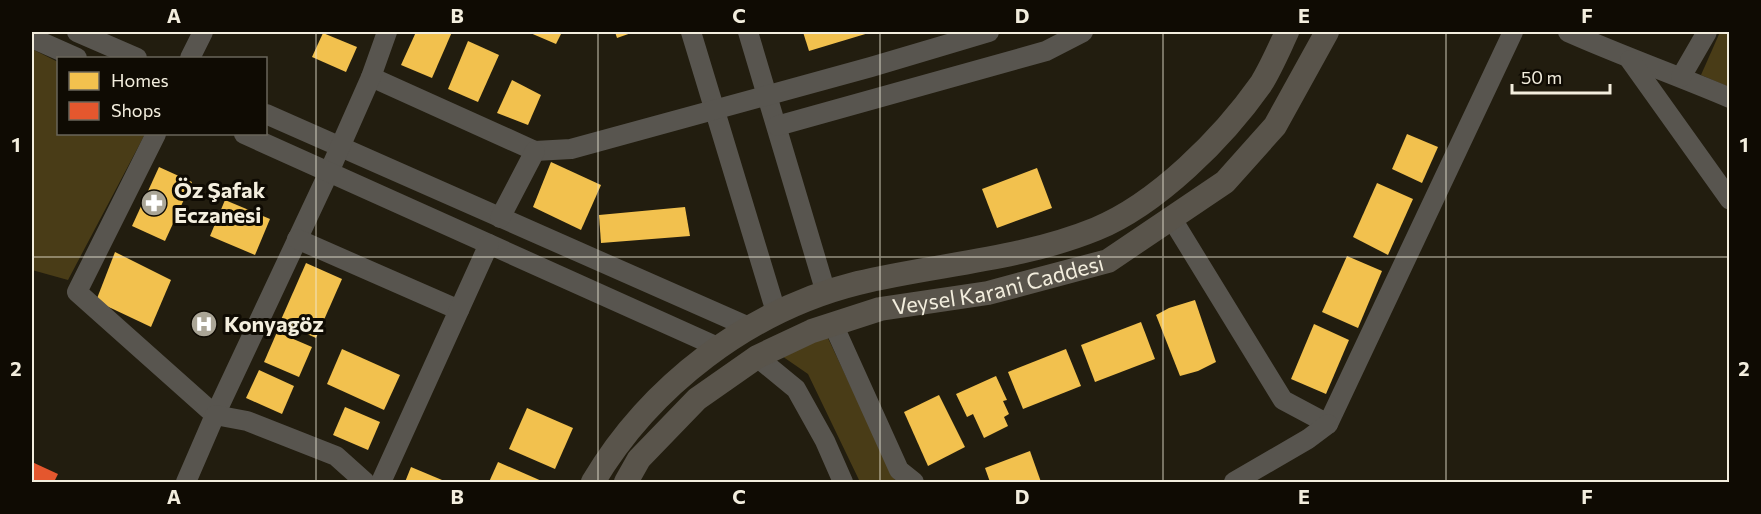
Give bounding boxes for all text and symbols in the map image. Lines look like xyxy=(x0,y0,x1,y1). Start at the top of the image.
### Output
text: A xyxy=(167,3,181,27)
text: B xyxy=(450,3,464,27)
text: C xyxy=(732,3,746,27)
text: D xyxy=(1015,3,1029,27)
text: E xyxy=(1298,3,1310,27)
text: F xyxy=(1581,3,1593,27)
legend xyxy=(57,57,267,135)
scale bar xyxy=(1512,57,1610,95)
text: 50 m xyxy=(1521,66,1562,88)
text: Homes xyxy=(111,69,169,91)
text: Shops xyxy=(111,99,161,121)
text: 1 xyxy=(11,132,21,156)
text: 1 xyxy=(1739,132,1749,156)
place label: Öz Şafak Eczanesi xyxy=(174,176,266,228)
pharmacy icon: Öz Şafak Eczanesi xyxy=(139,188,169,218)
street label: Veysel Karani Caddesi xyxy=(891,249,1107,320)
hospital icon: Konyagöz xyxy=(189,309,219,339)
place label: Konyagöz xyxy=(224,310,324,337)
text: 2 xyxy=(10,356,22,380)
text: 2 xyxy=(1738,356,1750,380)
text: A xyxy=(167,484,181,508)
text: B xyxy=(450,484,464,508)
text: C xyxy=(732,484,746,508)
text: D xyxy=(1015,484,1029,508)
text: E xyxy=(1298,484,1310,508)
text: F xyxy=(1581,484,1593,508)

